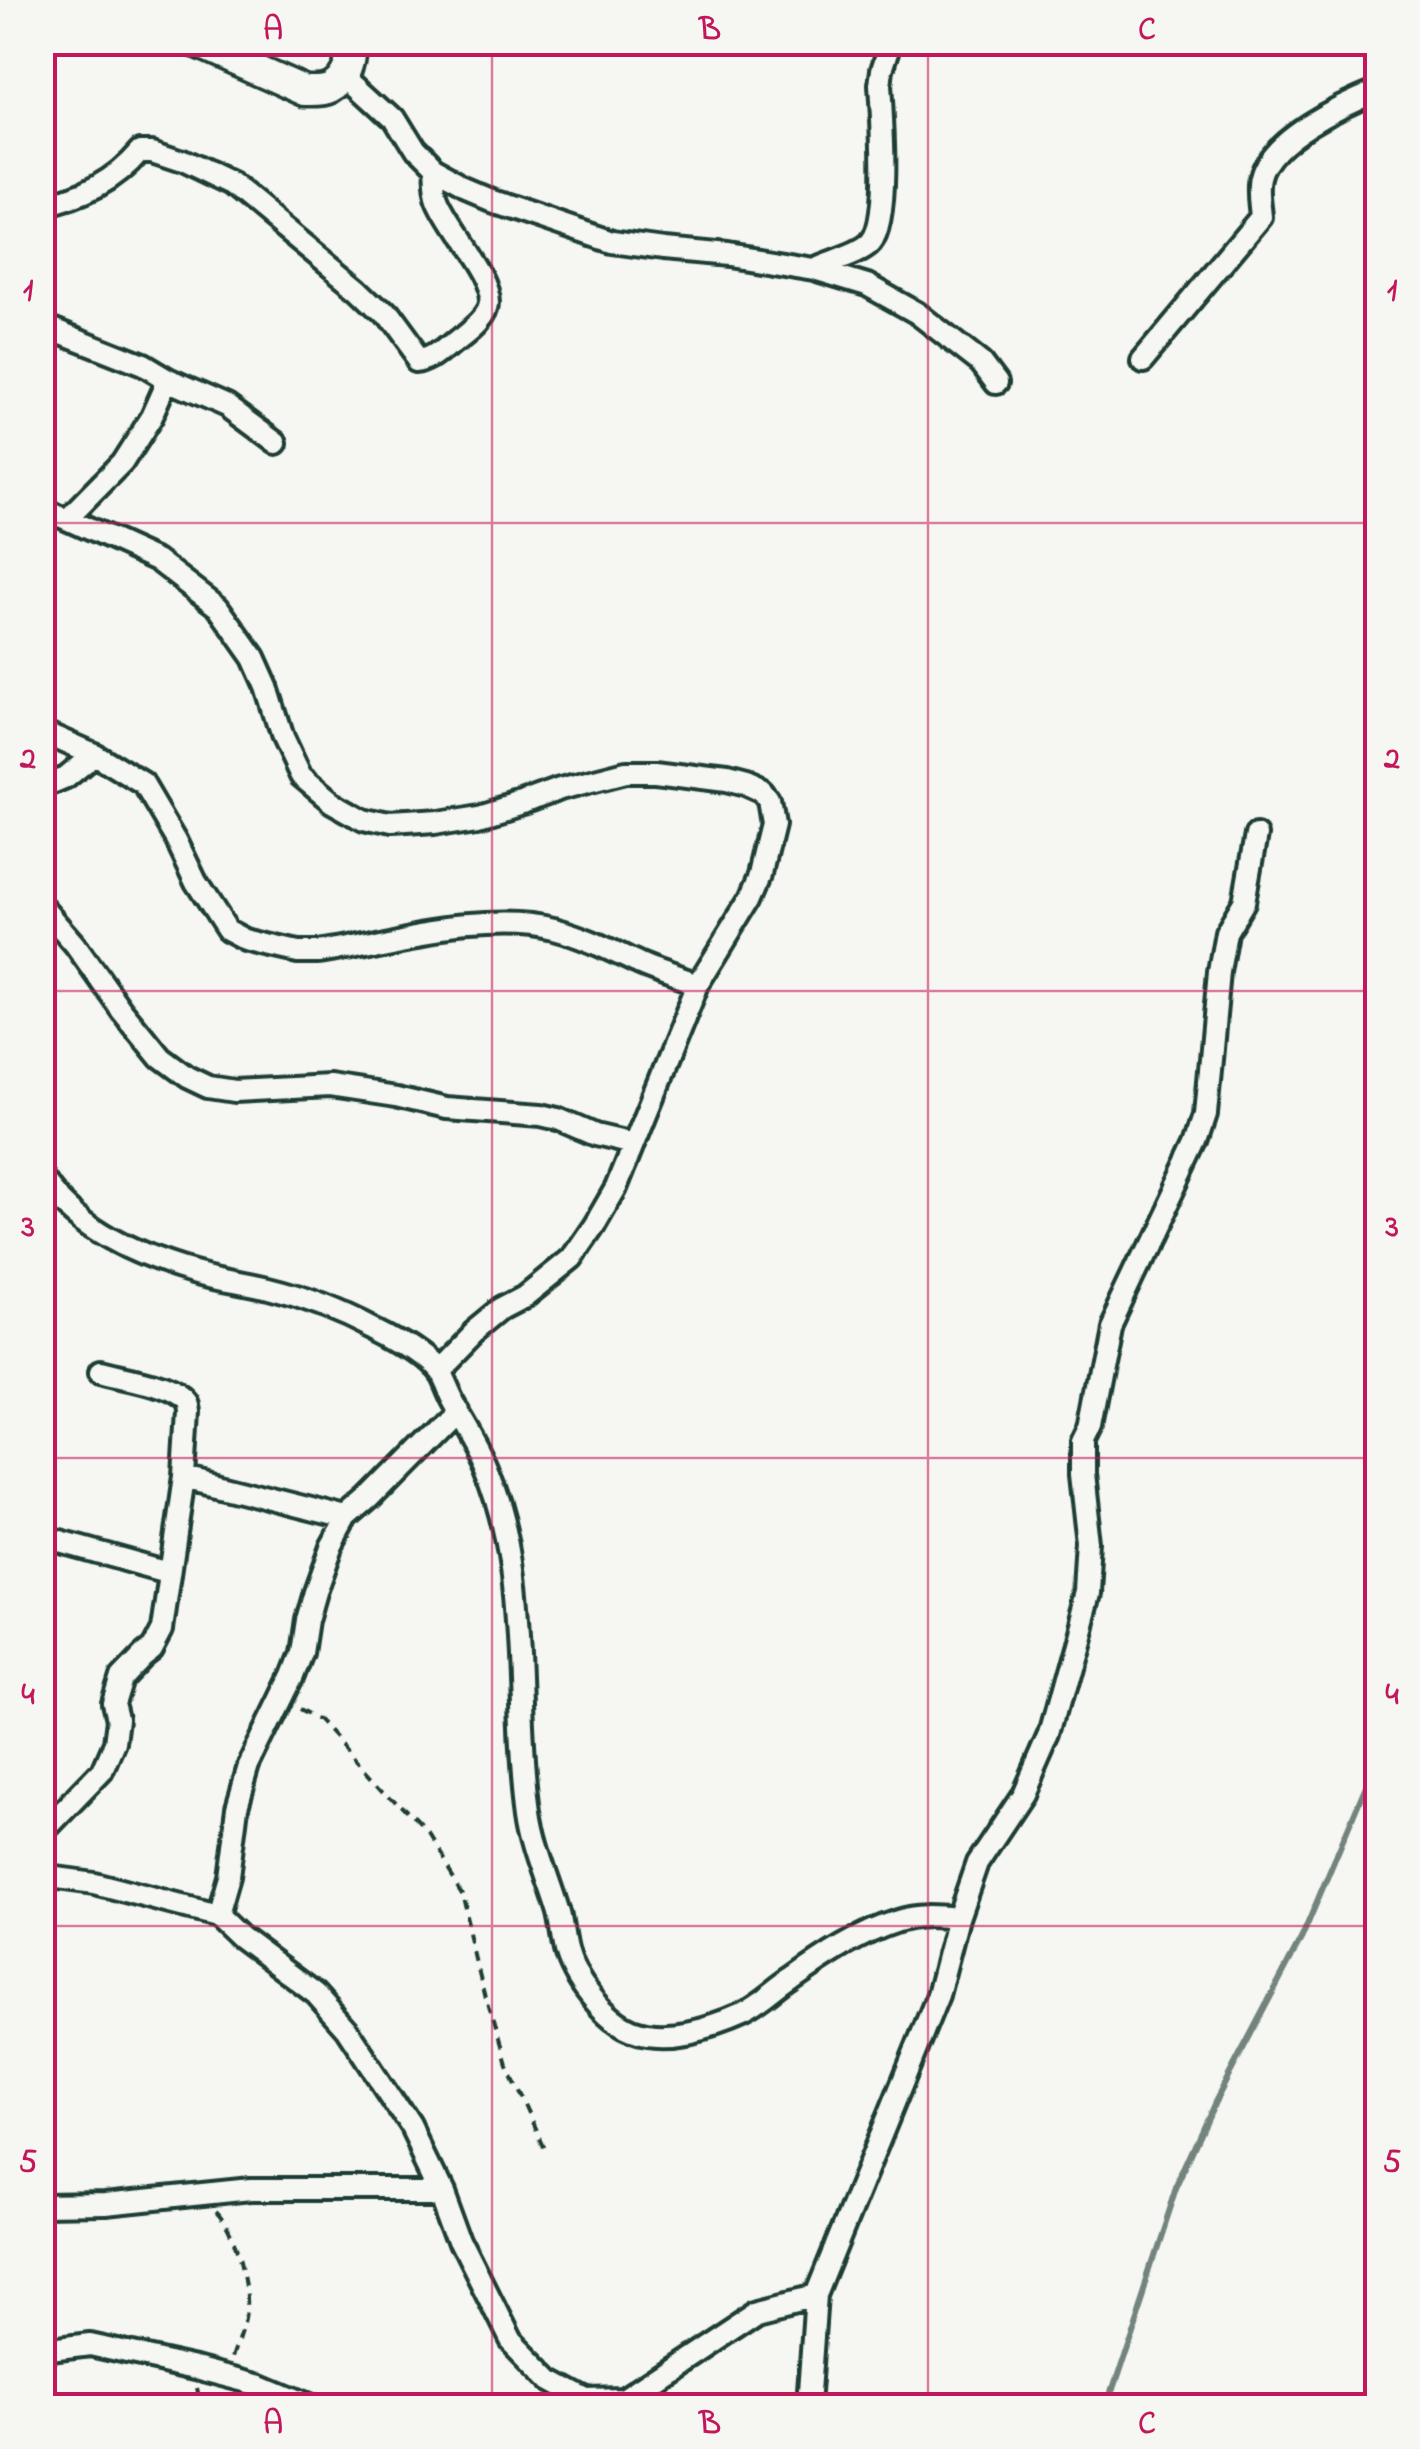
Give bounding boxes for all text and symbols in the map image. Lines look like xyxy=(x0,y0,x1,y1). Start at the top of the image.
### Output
text: A xyxy=(263,8,283,55)
text: B xyxy=(697,8,721,55)
text: C xyxy=(1138,8,1156,55)
text: 1 xyxy=(23,269,33,316)
text: 1 xyxy=(1387,269,1397,316)
text: 2 xyxy=(19,737,36,784)
text: 2 xyxy=(1383,737,1400,784)
text: 3 xyxy=(20,1205,35,1252)
text: 3 xyxy=(1384,1205,1399,1252)
text: 4 xyxy=(21,1673,35,1720)
text: 4 xyxy=(1385,1673,1399,1720)
text: 5 xyxy=(19,2140,37,2187)
text: 5 xyxy=(1383,2140,1401,2187)
text: A xyxy=(263,2402,283,2449)
text: B xyxy=(697,2402,721,2449)
text: C xyxy=(1138,2402,1156,2449)

